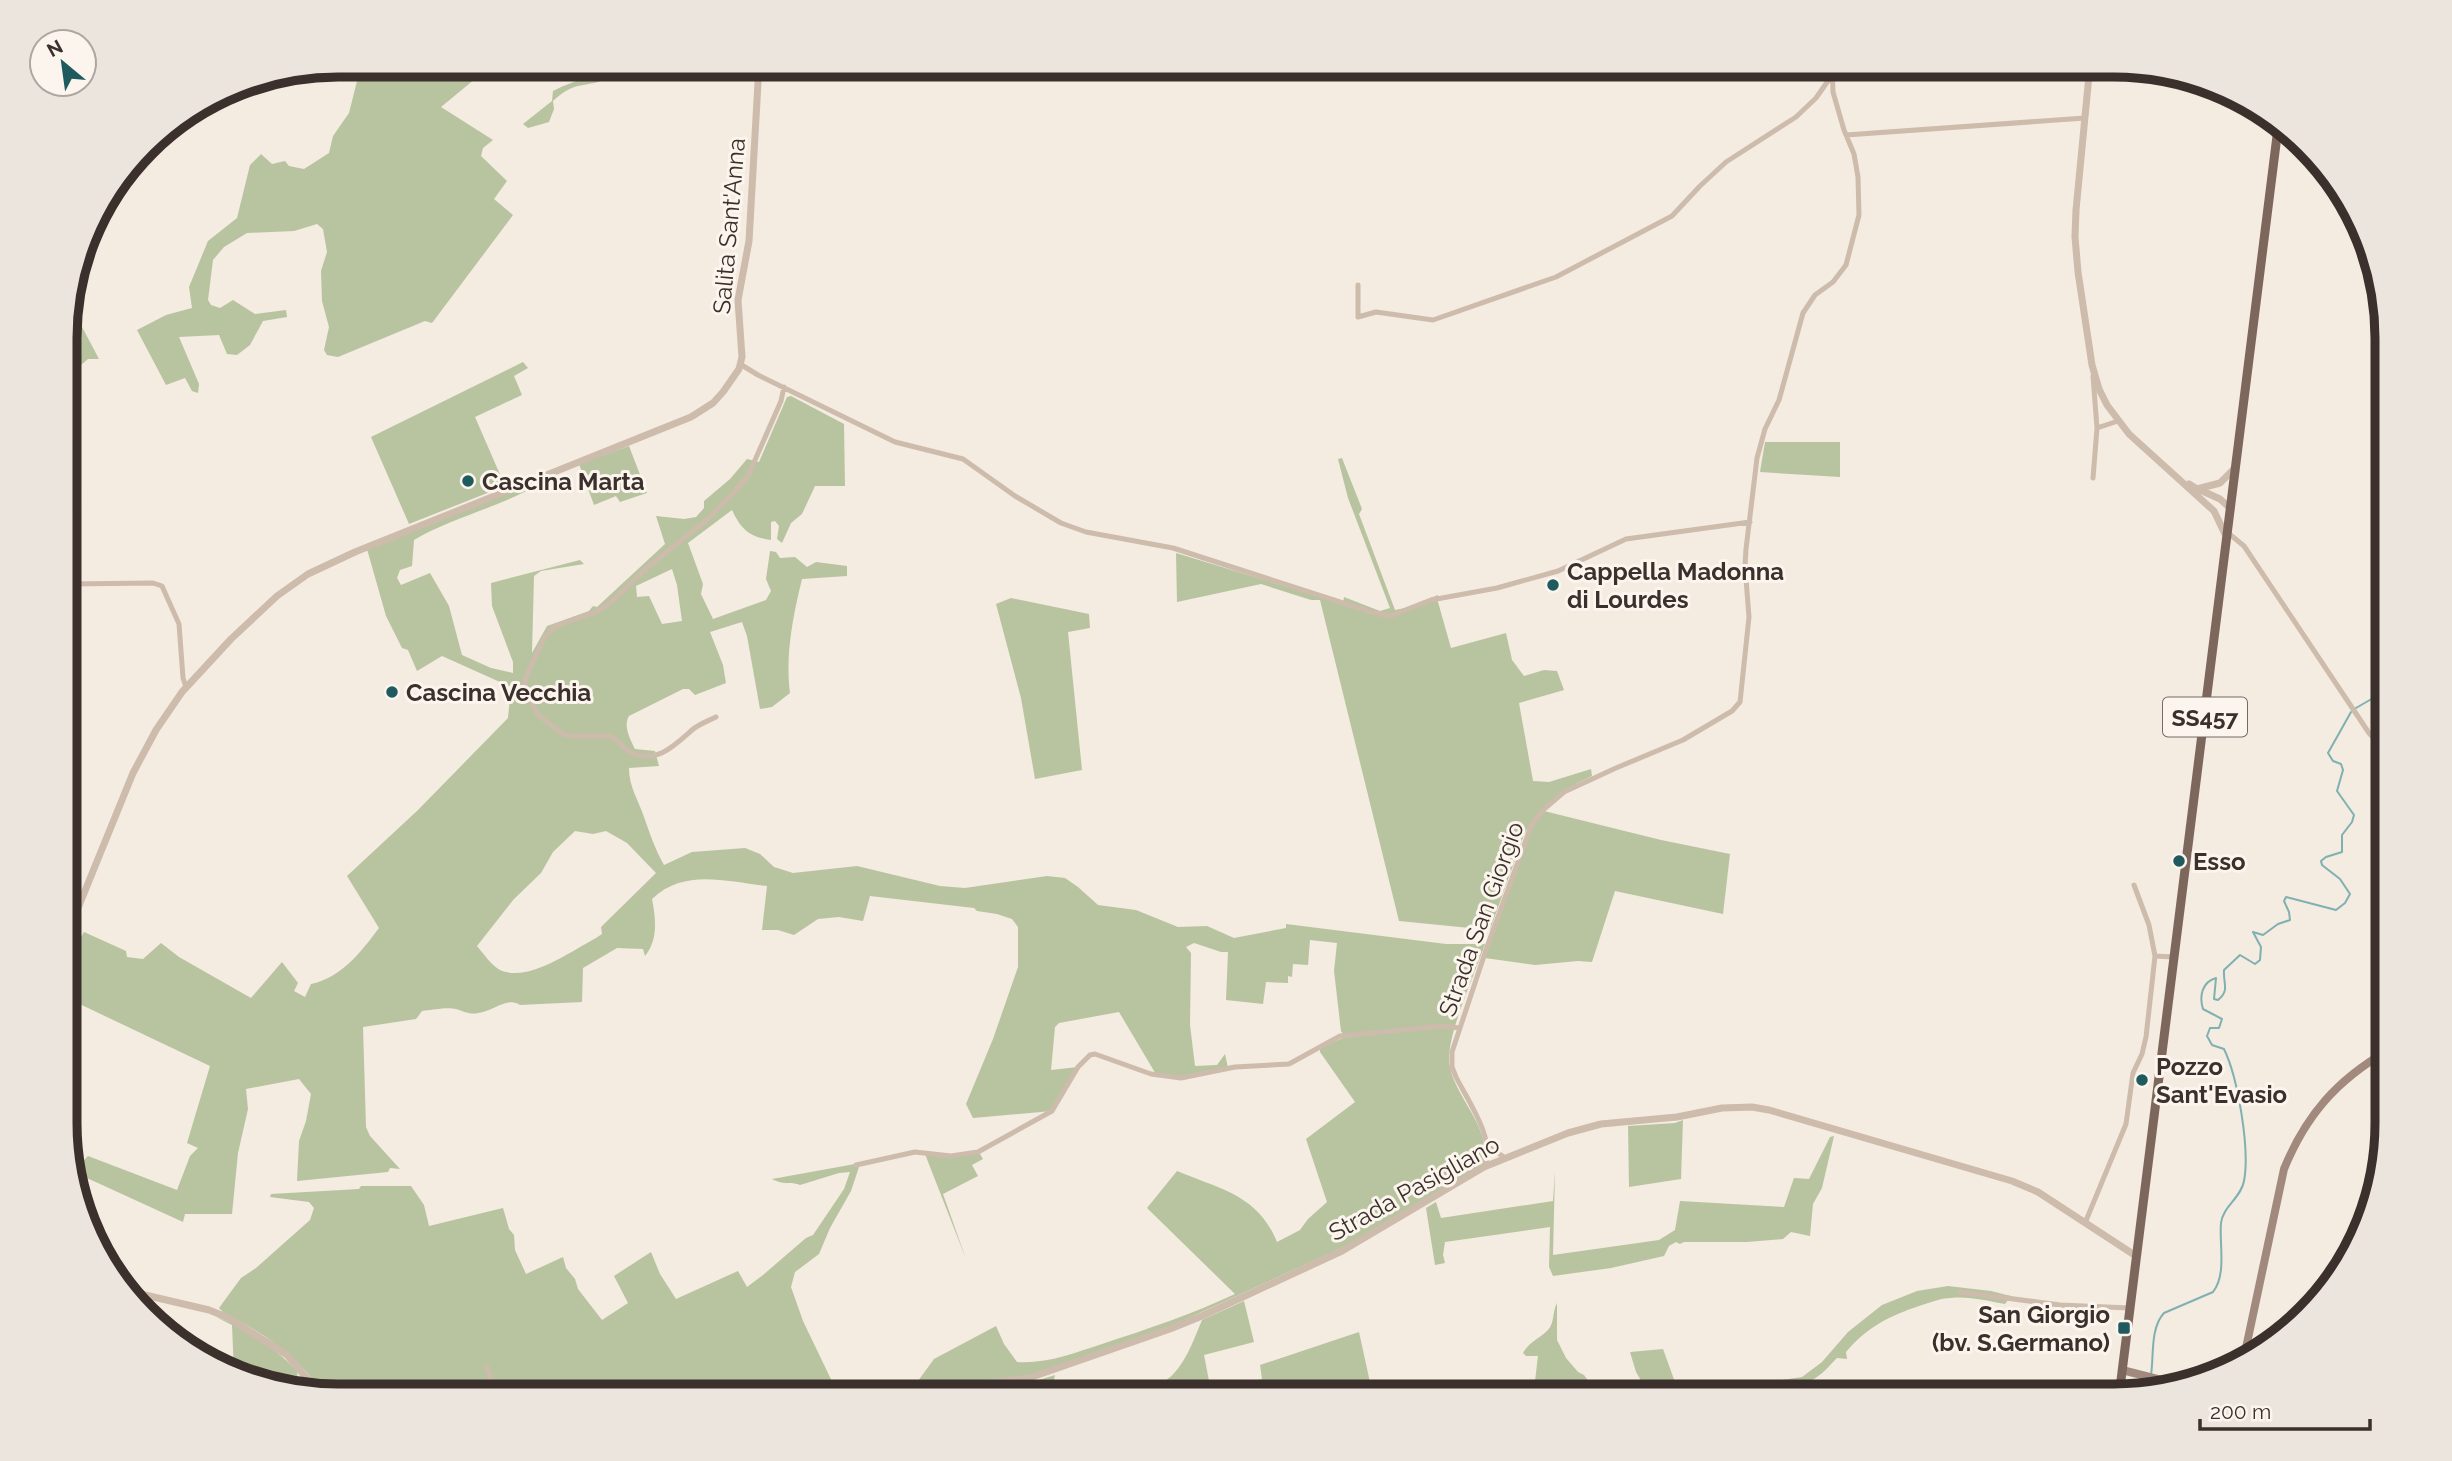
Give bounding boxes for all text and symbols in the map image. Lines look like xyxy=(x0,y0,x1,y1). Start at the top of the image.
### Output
north arrow xyxy=(28,28,98,98)
text: N xyxy=(43,35,66,61)
street label: Salita Sant'Anna xyxy=(707,137,751,315)
place label: Cascina Marta xyxy=(482,467,645,496)
marker: Cascina Marta xyxy=(460,473,476,489)
place label: Cappella Madonna di Lourdes xyxy=(1567,557,1784,614)
marker: Cappella Madonna di Lourdes xyxy=(1545,577,1561,593)
place label: Cascina Vecchia xyxy=(406,678,591,707)
marker: Cascina Vecchia xyxy=(384,684,400,700)
road number: SS457 xyxy=(2163,698,2247,736)
street label: Strada San Giorgio xyxy=(1432,818,1530,1020)
place label: Esso xyxy=(2193,847,2246,876)
marker: Esso xyxy=(2171,853,2187,869)
place label: Pozzo Sant'Evasio xyxy=(2156,1052,2287,1109)
marker: Pozzo Sant'Evasio xyxy=(2134,1072,2150,1088)
street label: Strada Pasigliano xyxy=(1324,1129,1504,1247)
place label: San Giorgio (bv. S.Germano) xyxy=(1932,1300,2110,1357)
marker: San Giorgio (bv. S.Germano) xyxy=(2116,1320,2132,1336)
scale bar xyxy=(2200,1388,2370,1432)
text: 200 m xyxy=(2210,1399,2271,1424)

